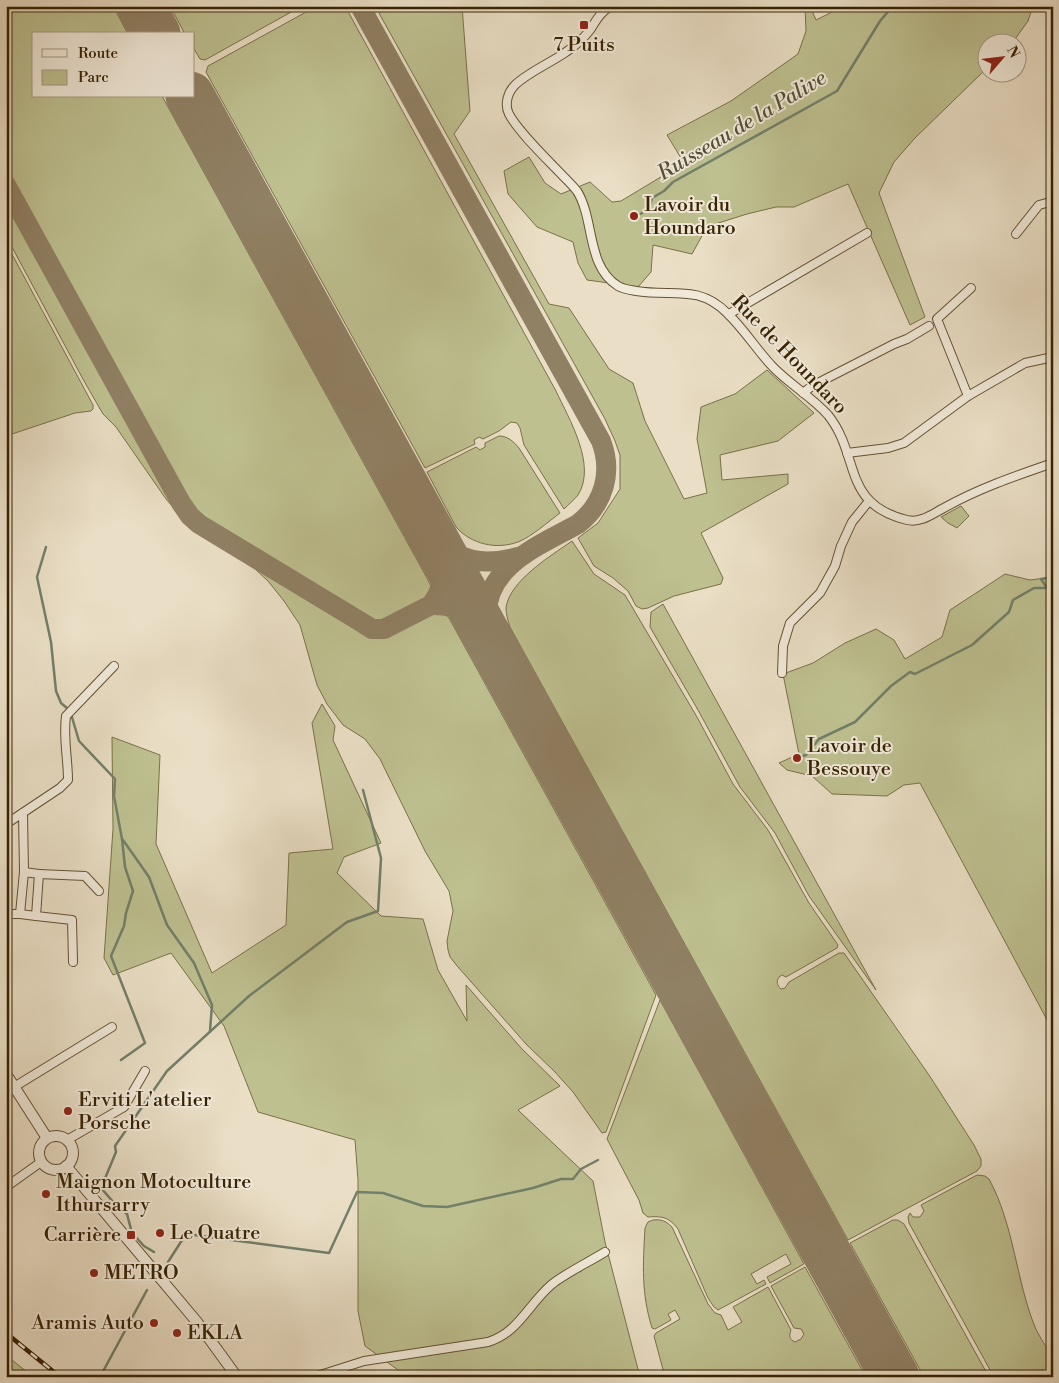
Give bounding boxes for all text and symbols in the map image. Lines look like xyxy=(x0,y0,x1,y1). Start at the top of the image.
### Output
marker: 7 Puits xyxy=(578,19,590,31)
legend xyxy=(32,32,195,98)
north arrow xyxy=(976,32,1026,82)
place label: 7 Puits xyxy=(553,33,615,58)
text: N xyxy=(1002,43,1023,61)
text: Route xyxy=(78,44,118,63)
water label: Ruisseau de la Palive xyxy=(652,65,832,187)
text: Parc xyxy=(78,68,109,87)
place label: Lavoir du Houndaro xyxy=(644,193,736,241)
marker: Lavoir du Houndaro xyxy=(628,210,640,222)
street label: Rue de Houndaro xyxy=(726,290,852,420)
place label: Lavoir de Bessouye xyxy=(806,734,892,782)
marker: Lavoir de Bessouye xyxy=(791,752,803,764)
place label: Erviti L'atelier Porsche xyxy=(78,1088,212,1136)
marker: Erviti L'atelier Porsche xyxy=(62,1105,74,1117)
place label: Maignon Motoculture Ithursarry xyxy=(56,1170,251,1218)
marker: Maignon Motoculture Ithursarry xyxy=(40,1188,52,1200)
place label: Le Quatre xyxy=(170,1221,260,1246)
place label: Carrière xyxy=(44,1223,121,1248)
marker: Le Quatre xyxy=(154,1227,166,1239)
marker: Carrière xyxy=(125,1229,137,1241)
place label: METRO xyxy=(104,1261,179,1286)
marker: METRO xyxy=(88,1267,100,1279)
place label: Aramis Auto xyxy=(31,1311,144,1336)
marker: Aramis Auto xyxy=(148,1317,160,1329)
place label: EKLA xyxy=(187,1321,244,1346)
marker: EKLA xyxy=(171,1327,183,1339)

